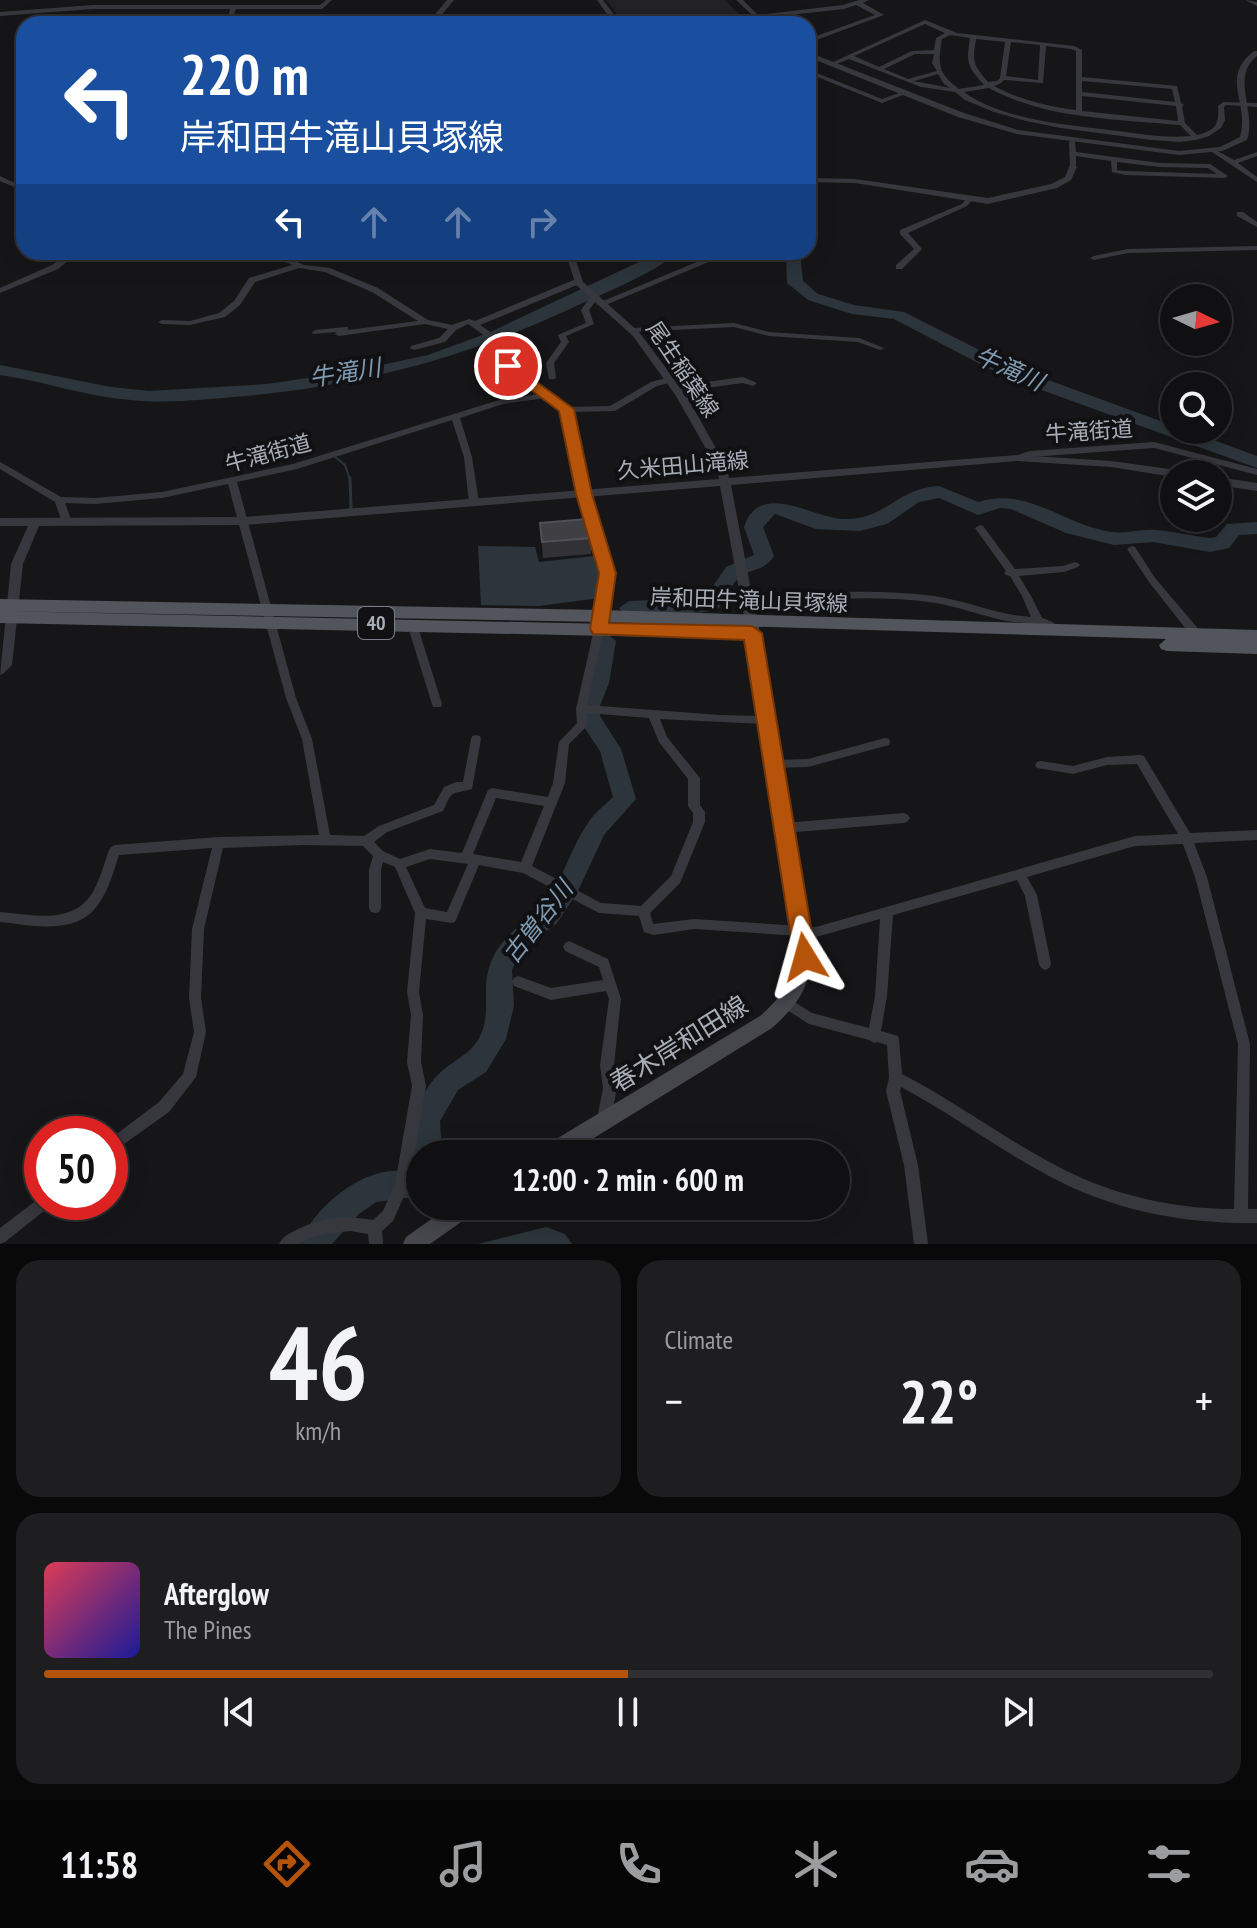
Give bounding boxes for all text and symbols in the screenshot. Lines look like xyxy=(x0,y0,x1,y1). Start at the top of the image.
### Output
text: 220 m xyxy=(180,38,309,110)
icon: left xyxy=(48,48,152,152)
text: 岸和田牛滝山貝塚線 xyxy=(180,113,504,160)
icon: left xyxy=(268,200,312,244)
icon: ahead xyxy=(352,200,396,244)
icon: ahead xyxy=(436,200,480,244)
icon: right xyxy=(520,200,564,244)
north arrow xyxy=(1160,284,1232,356)
map controls xyxy=(1160,284,1232,532)
street label: 尾生稲葉線 xyxy=(641,316,725,422)
pin xyxy=(474,332,542,400)
water label: 牛滝川 xyxy=(970,340,1051,399)
icon: arrive xyxy=(486,344,530,388)
water label: 牛滝川 xyxy=(307,351,386,393)
button: search xyxy=(1160,372,1232,444)
street label: 牛滝街道 xyxy=(1044,414,1134,448)
street label: 牛滝街道 xyxy=(222,428,314,478)
street label: 久米田山滝線 xyxy=(616,445,750,485)
button: layers xyxy=(1160,460,1232,532)
street label: 岸和田牛滝山貝塚線 xyxy=(650,583,848,617)
road number: 40 xyxy=(358,607,394,639)
water label: 古曽谷川 xyxy=(496,872,581,969)
position arrow xyxy=(763,915,847,999)
street label: 春木岸和田線 xyxy=(604,988,754,1099)
speed limit sign: 50 xyxy=(24,1116,128,1220)
text: 12:00 · 2 min · 600 m xyxy=(512,1160,744,1199)
text: 46 xyxy=(269,1294,368,1429)
text: Climate xyxy=(665,1323,733,1356)
text: 22° xyxy=(899,1362,978,1440)
text: − xyxy=(665,1372,683,1429)
text: + xyxy=(1195,1372,1213,1429)
text: km/h xyxy=(295,1414,341,1447)
text: Afterglow xyxy=(164,1574,269,1613)
text: The Pines xyxy=(164,1613,252,1646)
icon: previous xyxy=(217,1690,261,1734)
icon: pause xyxy=(606,1690,650,1734)
icon: next xyxy=(996,1690,1040,1734)
icon: directions xyxy=(259,1836,315,1892)
icon: music xyxy=(435,1836,491,1892)
icon: phone xyxy=(611,1836,667,1892)
icon: climate xyxy=(788,1836,844,1892)
icon: car xyxy=(964,1836,1020,1892)
icon: filters xyxy=(1141,1836,1197,1892)
text: 11:58 xyxy=(60,1841,138,1888)

